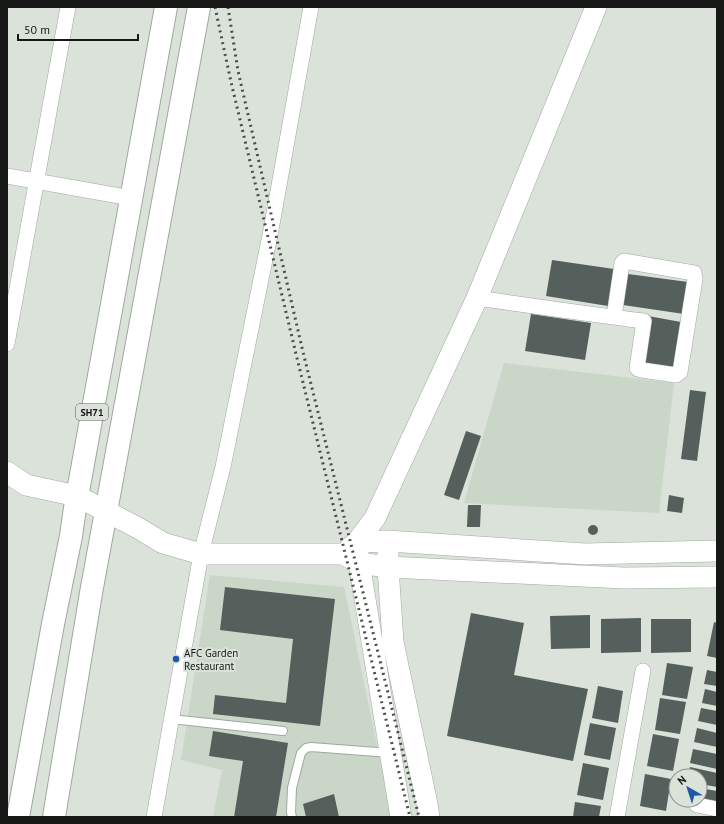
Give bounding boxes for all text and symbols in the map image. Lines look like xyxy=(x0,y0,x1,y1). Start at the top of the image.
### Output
scale bar xyxy=(18,16,138,42)
text: 50 m xyxy=(24,22,50,37)
road number: SH71 xyxy=(76,404,108,420)
place label: AFC Garden Restaurant xyxy=(184,646,238,673)
marker: AFC Garden Restaurant xyxy=(171,654,181,664)
north arrow xyxy=(668,768,708,808)
text: N xyxy=(674,773,689,788)

